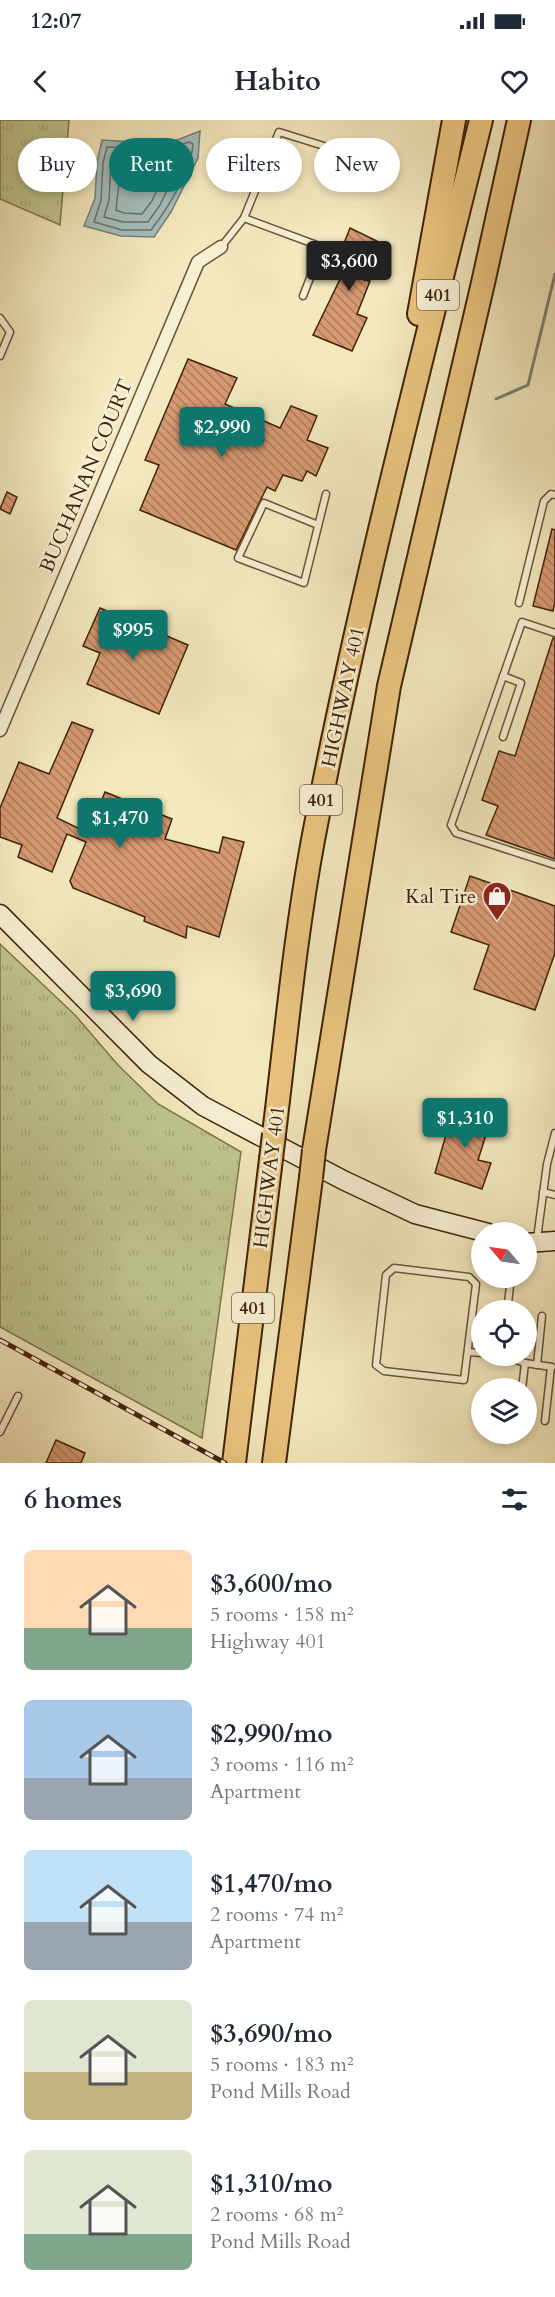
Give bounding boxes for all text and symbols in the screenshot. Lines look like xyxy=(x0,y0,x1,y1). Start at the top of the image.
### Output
text: 12:07 xyxy=(30,6,81,36)
text: Habito xyxy=(234,63,321,100)
icon: back xyxy=(24,65,57,98)
icon: heart xyxy=(498,65,531,98)
chip: Buy xyxy=(18,138,97,192)
chip: Rent xyxy=(109,138,194,192)
chip: Filters xyxy=(206,138,302,192)
chip: New xyxy=(314,138,400,192)
pin: $3,600 xyxy=(300,241,398,292)
text: $3,600 xyxy=(320,247,378,274)
road number: 401 xyxy=(417,280,459,310)
street label: BUCHANAN COURT xyxy=(33,375,139,577)
pin: $2,990 xyxy=(173,407,271,458)
text: $2,990 xyxy=(193,413,251,440)
pin: $995 xyxy=(97,610,169,661)
text: $995 xyxy=(113,616,153,643)
street label: HIGHWAY 401 xyxy=(315,624,371,770)
road number: 401 xyxy=(300,785,342,815)
pin: $1,470 xyxy=(71,798,169,849)
text: $1,470 xyxy=(91,804,149,831)
shop icon: Kal Tire xyxy=(481,880,513,922)
place label: Kal Tire xyxy=(405,883,476,910)
pin: $3,690 xyxy=(84,971,182,1022)
text: $3,690 xyxy=(104,977,162,1004)
pin: $1,310 xyxy=(416,1098,514,1149)
street label: HIGHWAY 401 xyxy=(247,1104,291,1250)
text: $1,310 xyxy=(436,1104,494,1131)
north arrow xyxy=(471,1222,537,1288)
map controls xyxy=(471,1222,537,1444)
road number: 401 xyxy=(232,1293,274,1323)
button: locate xyxy=(471,1300,537,1366)
button: layers xyxy=(471,1378,537,1444)
text: 6 homes xyxy=(24,1482,122,1517)
icon: filters xyxy=(498,1483,531,1516)
text: $3,600/mo xyxy=(210,1566,333,1601)
icon: home xyxy=(72,1574,144,1646)
text: 5 rooms · 158 m² xyxy=(210,1601,354,1628)
text: Highway 401 xyxy=(210,1628,326,1655)
text: $2,990/mo xyxy=(210,1716,333,1751)
icon: home xyxy=(72,1724,144,1796)
text: 3 rooms · 116 m² xyxy=(210,1751,354,1778)
text: Apartment xyxy=(210,1778,301,1805)
text: $1,470/mo xyxy=(210,1866,333,1901)
icon: home xyxy=(72,1874,144,1946)
text: 2 rooms · 74 m² xyxy=(210,1901,343,1928)
text: Apartment xyxy=(210,1928,301,1955)
text: $3,690/mo xyxy=(210,2016,333,2051)
icon: home xyxy=(72,2024,144,2096)
text: 5 rooms · 183 m² xyxy=(210,2051,354,2078)
text: Pond Mills Road xyxy=(210,2078,351,2105)
text: $1,310/mo xyxy=(210,2166,333,2201)
icon: home xyxy=(72,2174,144,2246)
text: 2 rooms · 68 m² xyxy=(210,2201,343,2228)
text: Pond Mills Road xyxy=(210,2228,351,2255)

